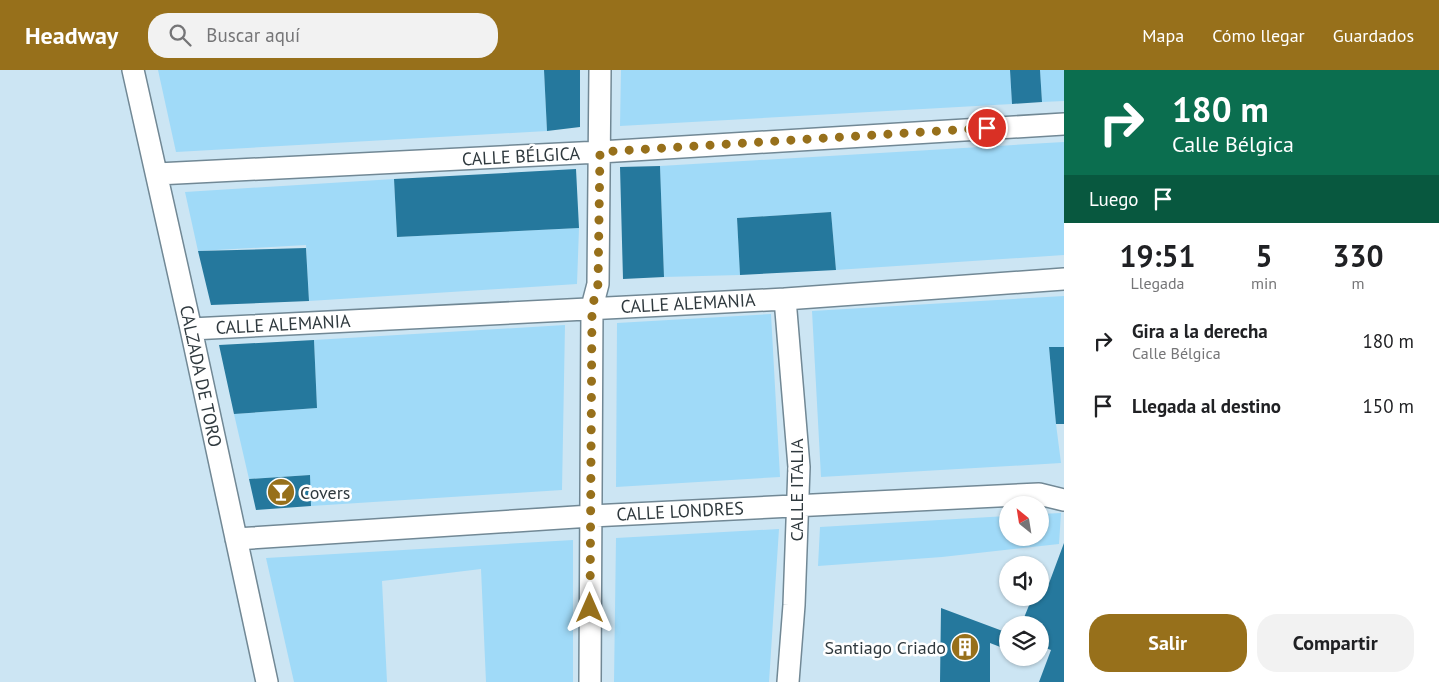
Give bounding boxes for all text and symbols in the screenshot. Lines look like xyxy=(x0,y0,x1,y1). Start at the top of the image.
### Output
search box xyxy=(148,13,498,58)
text: Headway xyxy=(25,20,118,51)
icon: search xyxy=(166,21,194,49)
text: Buscar aquí xyxy=(206,23,300,47)
text: Mapa xyxy=(1142,24,1184,47)
text: Cómo llegar xyxy=(1212,24,1305,47)
text: Guardados xyxy=(1333,24,1414,47)
text: 180 m xyxy=(1172,86,1269,132)
icon: right xyxy=(1089,90,1154,155)
pin xyxy=(966,107,1008,149)
icon: arrive xyxy=(973,114,1001,142)
text: Calle Bélgica xyxy=(1172,130,1294,158)
street label: CALLE BÉLGICA xyxy=(461,141,581,171)
icon: arrive xyxy=(1149,185,1177,213)
text: Luego xyxy=(1089,187,1139,211)
text: 19:51 xyxy=(1119,236,1196,275)
text: 5 xyxy=(1256,236,1273,275)
text: 330 xyxy=(1332,236,1384,275)
text: Llegada xyxy=(1131,273,1184,293)
text: min xyxy=(1251,273,1277,293)
text: m xyxy=(1352,273,1365,293)
street label: CALLE ALEMANIA xyxy=(620,288,756,318)
street label: CALZADA DE TORO xyxy=(175,303,227,449)
street label: CALLE ALEMANIA xyxy=(215,309,351,339)
text: Gira a la derecha xyxy=(1132,319,1268,343)
icon: right xyxy=(1089,327,1117,355)
text: 180 m xyxy=(1362,329,1414,353)
text: Calle Bélgica xyxy=(1132,343,1221,363)
icon: arrive xyxy=(1089,392,1117,420)
text: Llegada al destino xyxy=(1132,394,1281,418)
text: 150 m xyxy=(1362,394,1414,418)
street label: CALLE ITALIA xyxy=(785,438,808,542)
bar icon: Covers xyxy=(266,477,296,507)
place label: Covers xyxy=(300,481,350,504)
street label: CALLE LONDRES xyxy=(616,496,744,526)
north arrow xyxy=(999,496,1049,546)
map controls xyxy=(999,496,1049,666)
button: sound xyxy=(999,556,1049,606)
position arrow xyxy=(563,581,615,633)
button: Salir xyxy=(1089,614,1247,672)
button: Compartir xyxy=(1257,614,1414,672)
button: layers xyxy=(999,616,1049,666)
building icon: Santiago Criado xyxy=(950,632,980,662)
place label: Santiago Criado xyxy=(825,636,946,659)

